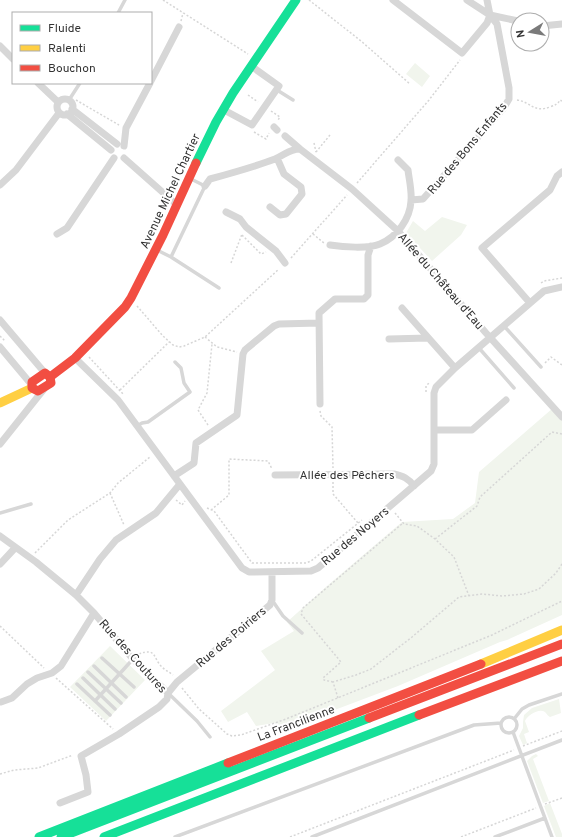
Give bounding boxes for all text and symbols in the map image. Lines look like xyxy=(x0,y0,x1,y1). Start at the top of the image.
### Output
legend xyxy=(12,12,152,84)
north arrow xyxy=(510,12,550,52)
text: Fluide xyxy=(48,21,81,37)
text: N xyxy=(514,29,529,39)
text: Ralenti xyxy=(48,41,86,57)
text: Bouchon xyxy=(48,61,96,77)
street label: Rue des Bons Enfants xyxy=(424,99,511,198)
street label: Avenue Michel Chartier xyxy=(137,131,205,252)
street label: Allée du Château d'Eau xyxy=(394,230,487,334)
street label: Allée des Pêchers xyxy=(299,468,395,484)
street label: Rue des Noyers xyxy=(319,504,393,570)
street label: Rue des Poiriers xyxy=(193,604,270,672)
street label: Rue des Coutures xyxy=(95,616,170,697)
street label: La Francilienne xyxy=(255,702,337,746)

